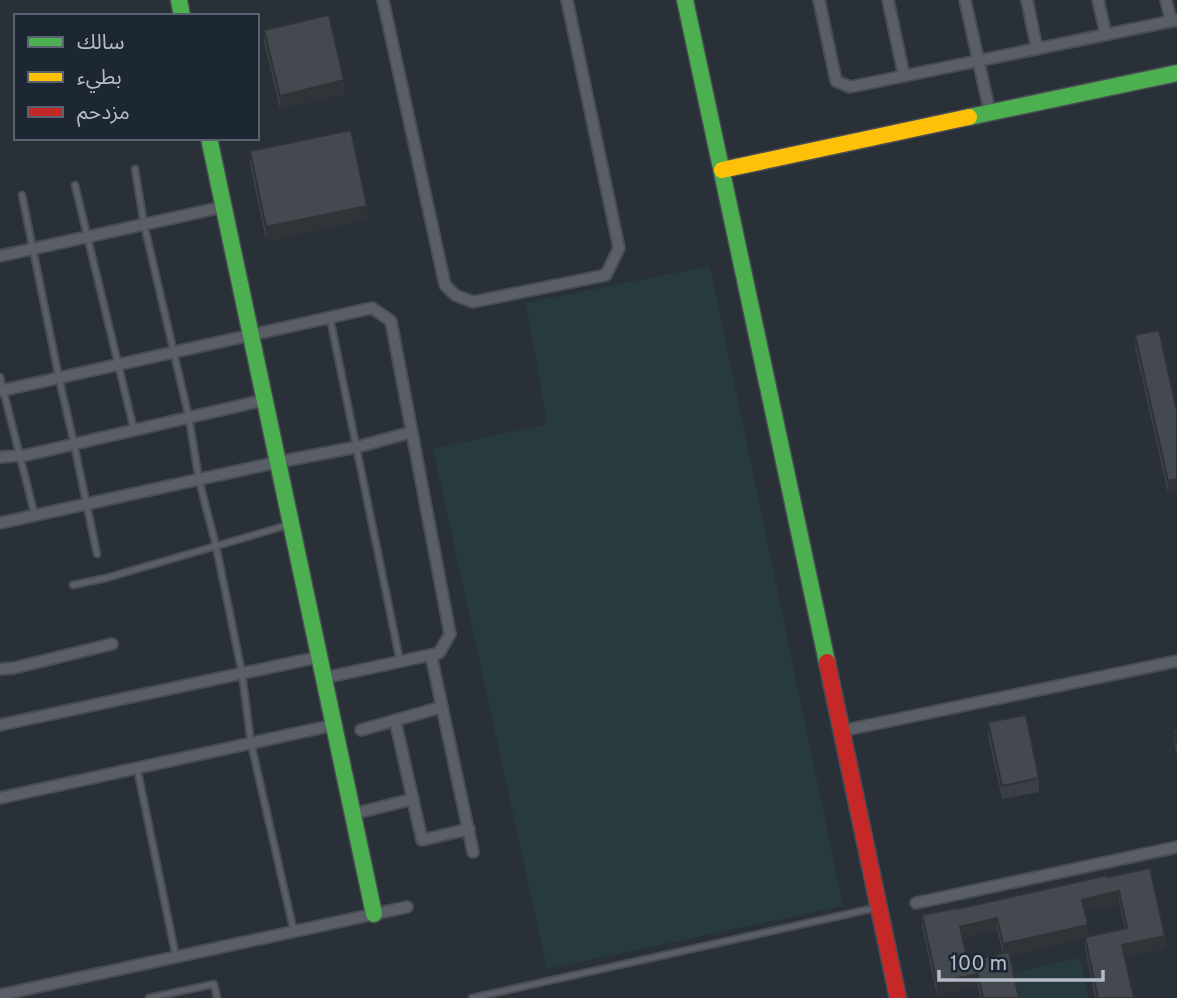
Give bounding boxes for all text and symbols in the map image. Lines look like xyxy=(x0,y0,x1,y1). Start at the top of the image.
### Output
legend xyxy=(14,14,259,140)
text: سالك xyxy=(77,30,124,57)
text: بطيء xyxy=(77,65,122,93)
text: مزدحم xyxy=(77,100,130,127)
scale bar xyxy=(939,939,1104,983)
text: 100 m xyxy=(950,951,1007,978)

